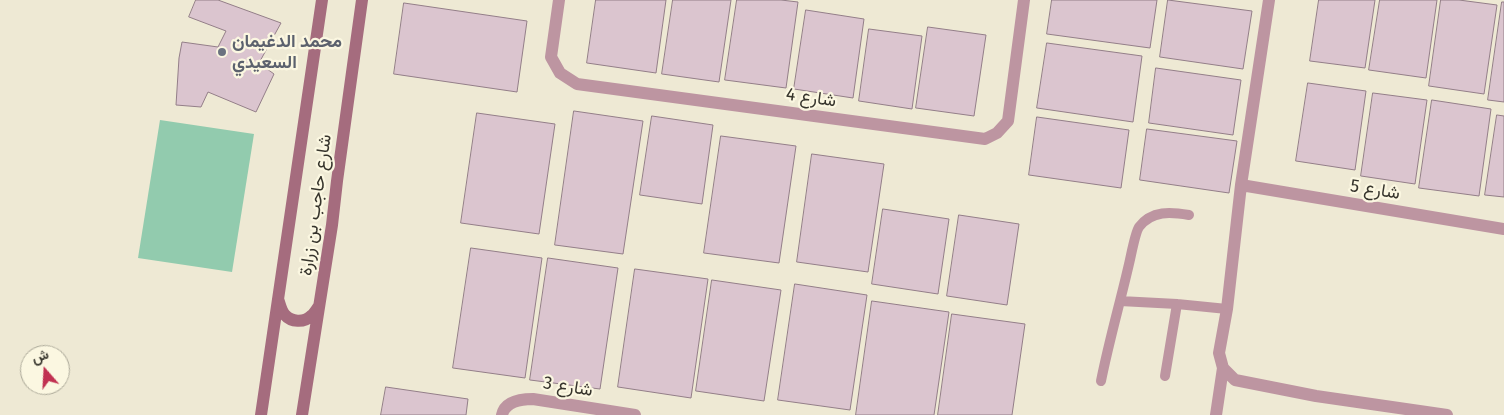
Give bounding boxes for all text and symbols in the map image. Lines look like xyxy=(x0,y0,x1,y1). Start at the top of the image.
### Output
place label: محمد الدغيمان السعيدي xyxy=(232,31,342,74)
marker: محمد الدغيمان السعيدي xyxy=(216,46,228,58)
street label: شارع 4 xyxy=(784,84,838,112)
street label: شارع حاجب بن زرارة xyxy=(295,133,337,277)
street label: شارع 5 xyxy=(1349,175,1401,205)
north arrow xyxy=(20,345,70,395)
text: ش xyxy=(30,346,51,367)
street label: شارع 3 xyxy=(542,372,594,402)

